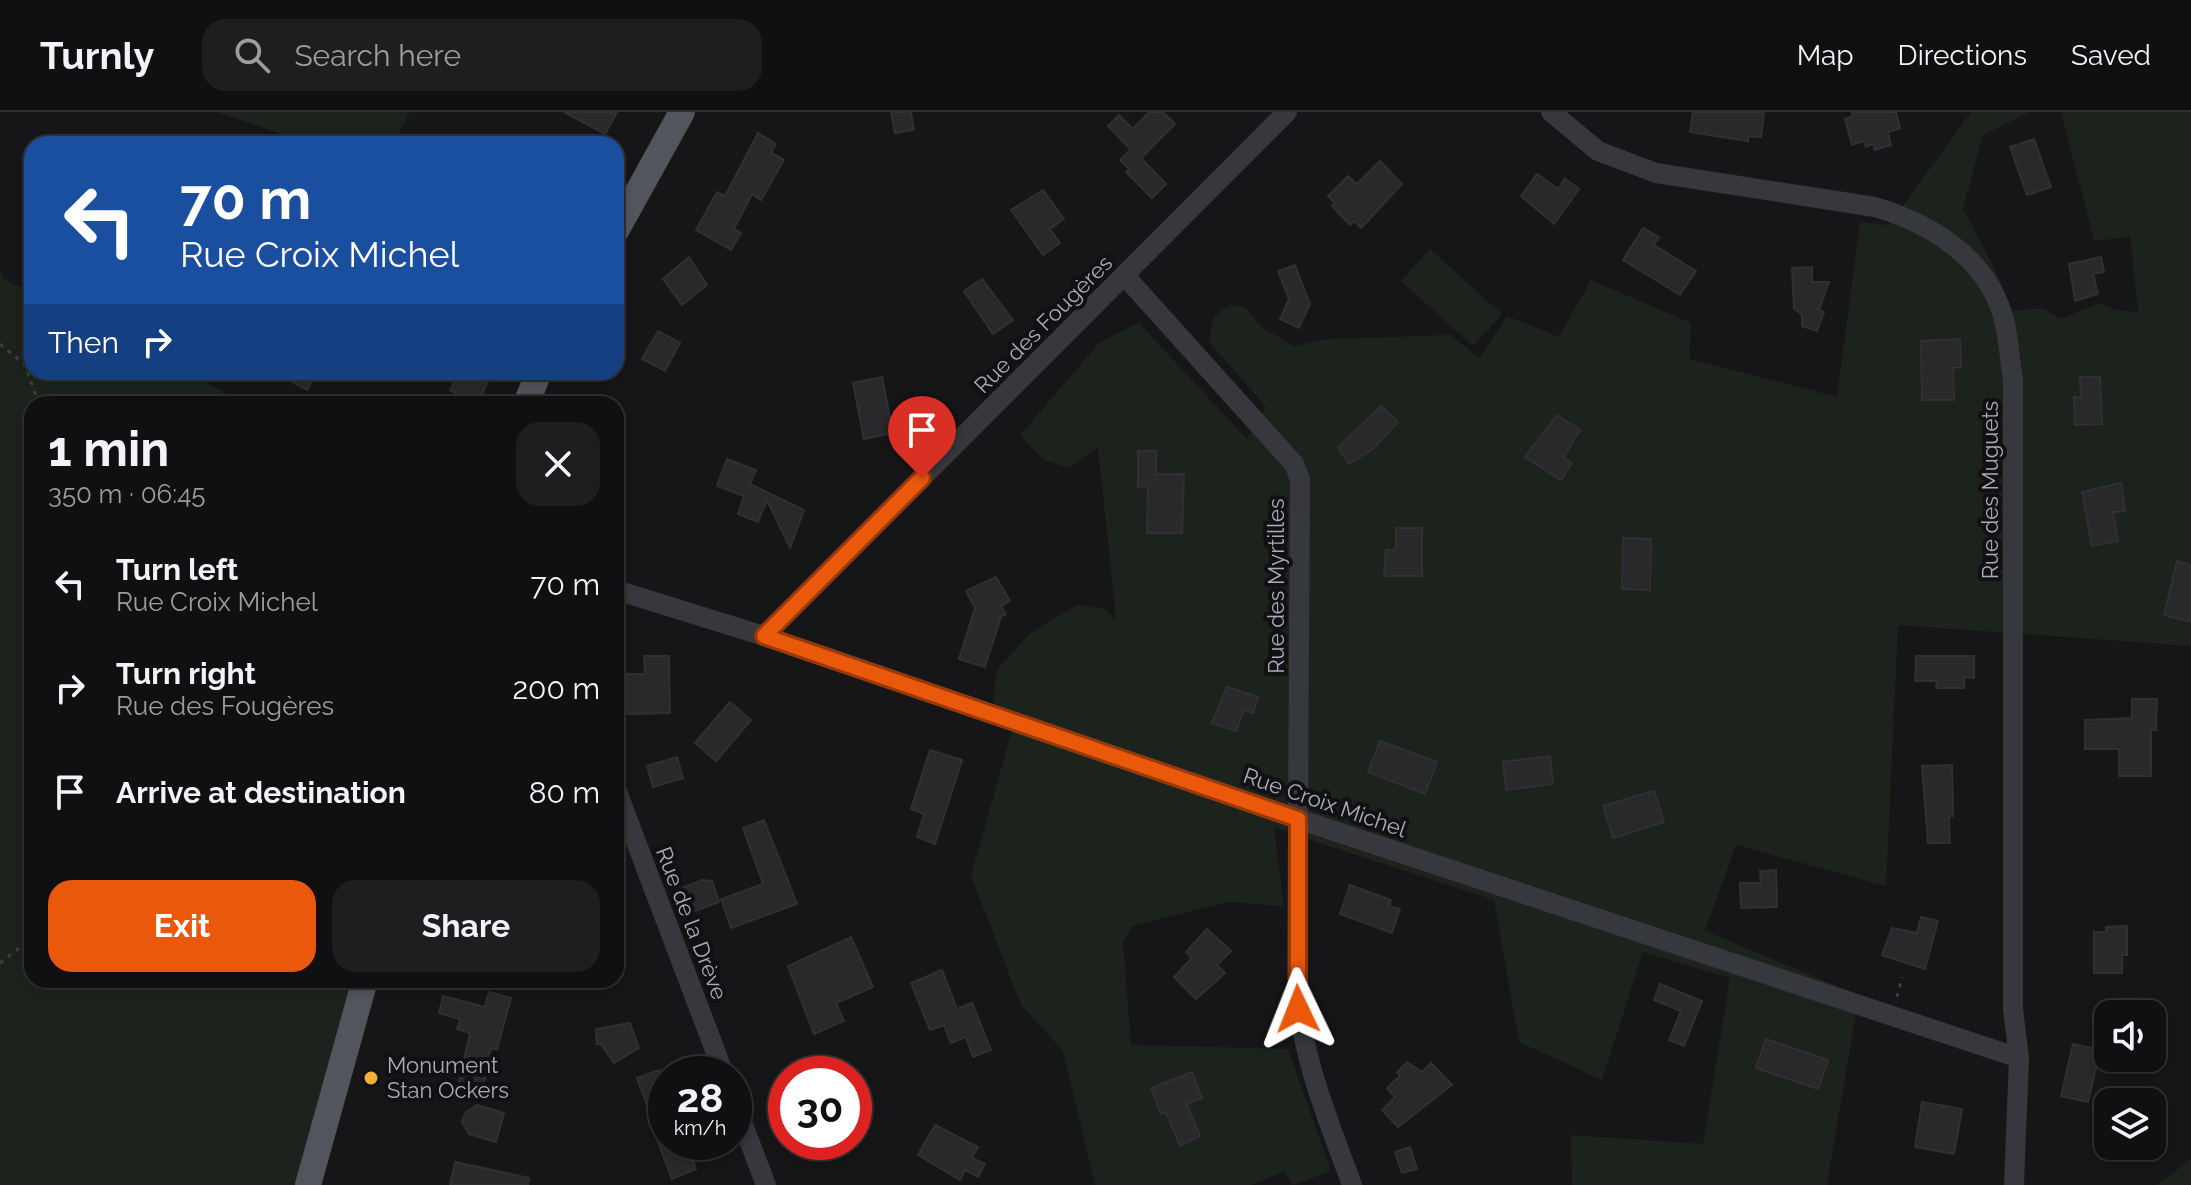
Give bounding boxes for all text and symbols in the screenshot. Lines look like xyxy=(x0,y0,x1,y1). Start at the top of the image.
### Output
search box xyxy=(202,19,762,91)
text: Turnly xyxy=(40,33,154,78)
icon: search xyxy=(230,33,274,77)
text: Search here xyxy=(294,38,461,73)
text: Map xyxy=(1797,39,1854,72)
text: Directions xyxy=(1898,39,2027,72)
text: Saved xyxy=(2071,39,2151,72)
text: 70 m xyxy=(180,166,311,232)
icon: left xyxy=(48,168,152,272)
text: Rue Croix Michel xyxy=(180,233,459,275)
street label: Rue des Fougères xyxy=(969,250,1117,398)
icon: right xyxy=(135,320,179,364)
text: Then xyxy=(48,325,119,360)
pin xyxy=(888,396,956,478)
street label: Rue des Muguets xyxy=(1977,401,2003,579)
icon: arrive xyxy=(900,408,944,452)
text: 1 min xyxy=(48,421,169,477)
button: close xyxy=(516,422,600,506)
text: 350 m · 06:45 xyxy=(48,479,206,509)
street label: Rue des Myrtilles xyxy=(1263,498,1289,674)
text: Turn left xyxy=(116,552,238,587)
icon: left xyxy=(48,562,92,606)
text: 70 m xyxy=(530,567,600,602)
text: Rue Croix Michel xyxy=(116,587,318,617)
text: Turn right xyxy=(116,656,256,691)
icon: right xyxy=(48,666,92,710)
text: 200 m xyxy=(512,671,600,706)
text: Rue des Fougères xyxy=(116,691,334,721)
street label: Rue Croix Michel xyxy=(1240,762,1410,842)
icon: arrive xyxy=(48,770,92,814)
text: Arrive at destination xyxy=(116,775,406,810)
text: 80 m xyxy=(529,775,600,810)
street label: Rue de la Drève xyxy=(651,843,733,1003)
button: Exit xyxy=(48,880,316,972)
button: Share xyxy=(332,880,600,972)
position arrow xyxy=(1256,967,1340,1051)
map controls xyxy=(2094,1000,2166,1160)
button: sound xyxy=(2094,1000,2166,1072)
place label: Monument Stan Ockers xyxy=(387,1052,509,1103)
speed limit sign: 30 xyxy=(768,1056,872,1160)
marker: Monument Stan Ockers xyxy=(362,1069,380,1087)
text: 28 xyxy=(677,1074,723,1121)
button: layers xyxy=(2094,1088,2166,1160)
text: km/h xyxy=(674,1116,726,1140)

